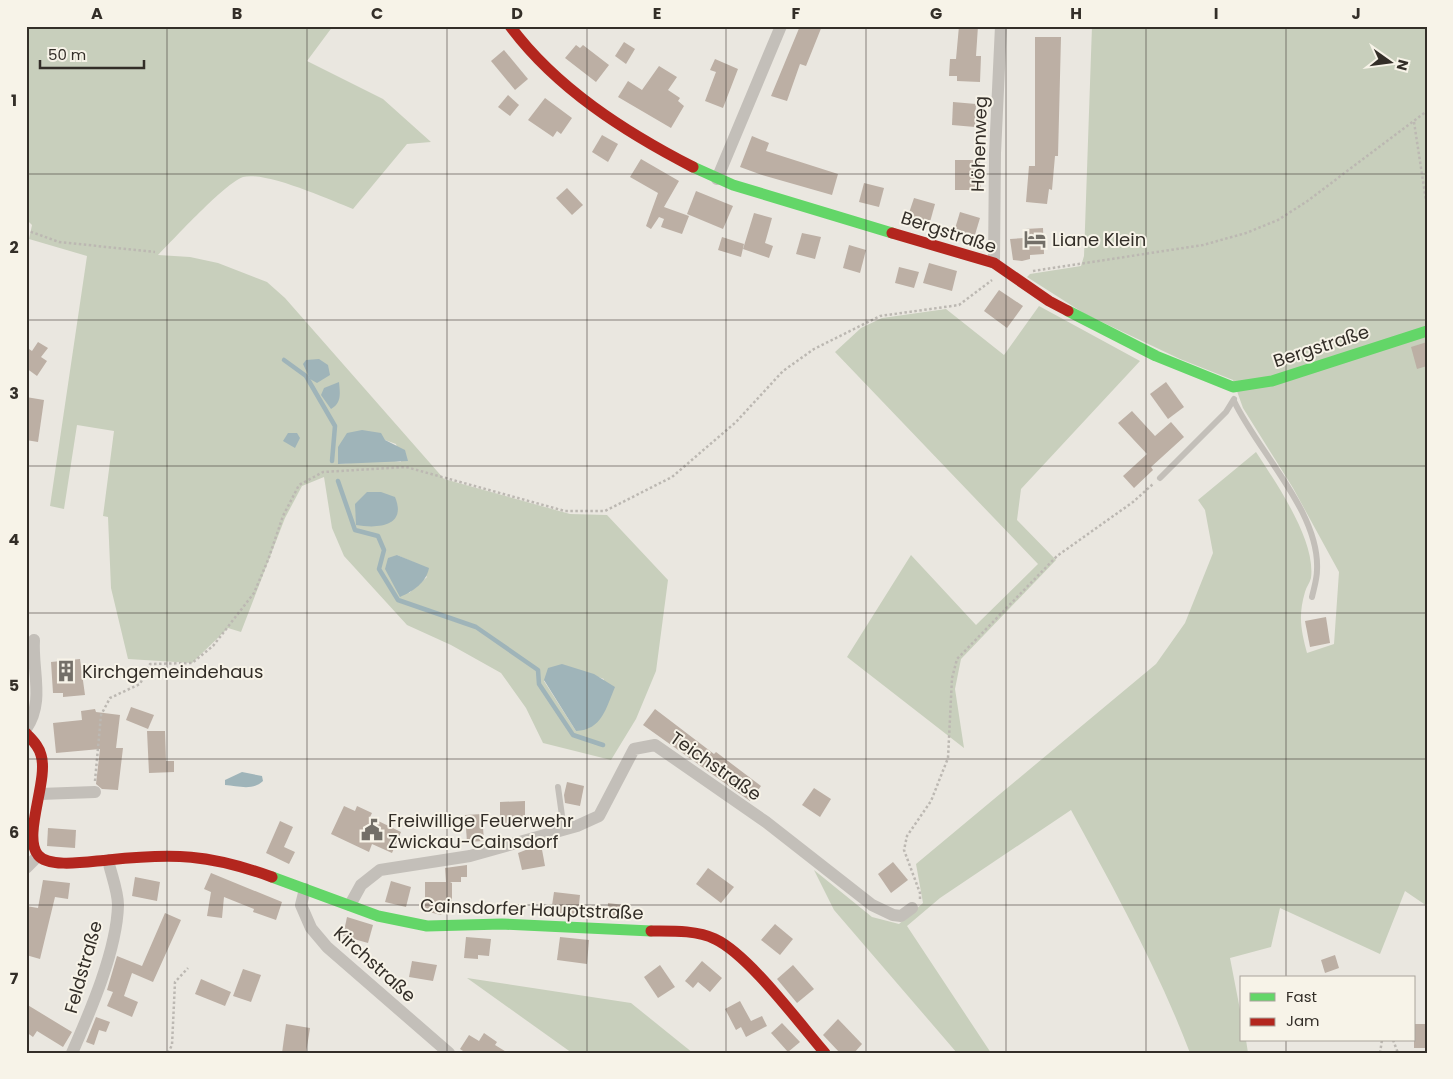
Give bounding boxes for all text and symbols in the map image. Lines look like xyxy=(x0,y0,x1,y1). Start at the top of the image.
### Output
text: A xyxy=(91,2,103,25)
text: B xyxy=(232,2,242,25)
text: C xyxy=(371,2,383,25)
text: D xyxy=(511,2,523,25)
text: E xyxy=(653,2,661,25)
text: F xyxy=(792,2,801,25)
text: G xyxy=(930,2,942,25)
text: H xyxy=(1070,2,1082,25)
text: I xyxy=(1214,2,1218,25)
text: J xyxy=(1351,2,1361,25)
scale bar xyxy=(40,38,144,70)
north arrow xyxy=(1366,38,1416,88)
text: 50 m xyxy=(48,44,86,65)
text: N xyxy=(1392,58,1414,73)
text: 1 xyxy=(11,89,17,112)
street label: Höhenweg xyxy=(965,95,993,193)
street label: Bergstraße xyxy=(898,205,1000,259)
hotel icon: Liane Klein xyxy=(1022,226,1048,252)
place label: Liane Klein xyxy=(1052,227,1146,252)
text: 2 xyxy=(9,236,19,259)
street label: Bergstraße xyxy=(1270,319,1372,373)
text: 3 xyxy=(9,382,19,405)
text: 4 xyxy=(9,528,20,551)
building icon: Kirchgemeindehaus xyxy=(53,658,79,684)
place label: Kirchgemeindehaus xyxy=(82,659,263,684)
text: 5 xyxy=(9,674,19,697)
street label: Teichstraße xyxy=(665,725,767,807)
place label: Freiwillige Feuerwehr Zwickau-Cainsdorf xyxy=(388,808,574,854)
public building icon: Freiwillige Feuerwehr Zwickau-Cainsdorf xyxy=(359,817,385,843)
text: 6 xyxy=(9,821,19,844)
street label: Cainsdorfer Hauptstraße xyxy=(420,893,644,925)
street label: Feldstraße xyxy=(58,918,108,1016)
street label: Kirchstraße xyxy=(329,920,421,1008)
text: 7 xyxy=(10,967,19,990)
legend xyxy=(1240,976,1416,1042)
text: Fast xyxy=(1286,986,1317,1007)
text: Jam xyxy=(1286,1010,1320,1031)

